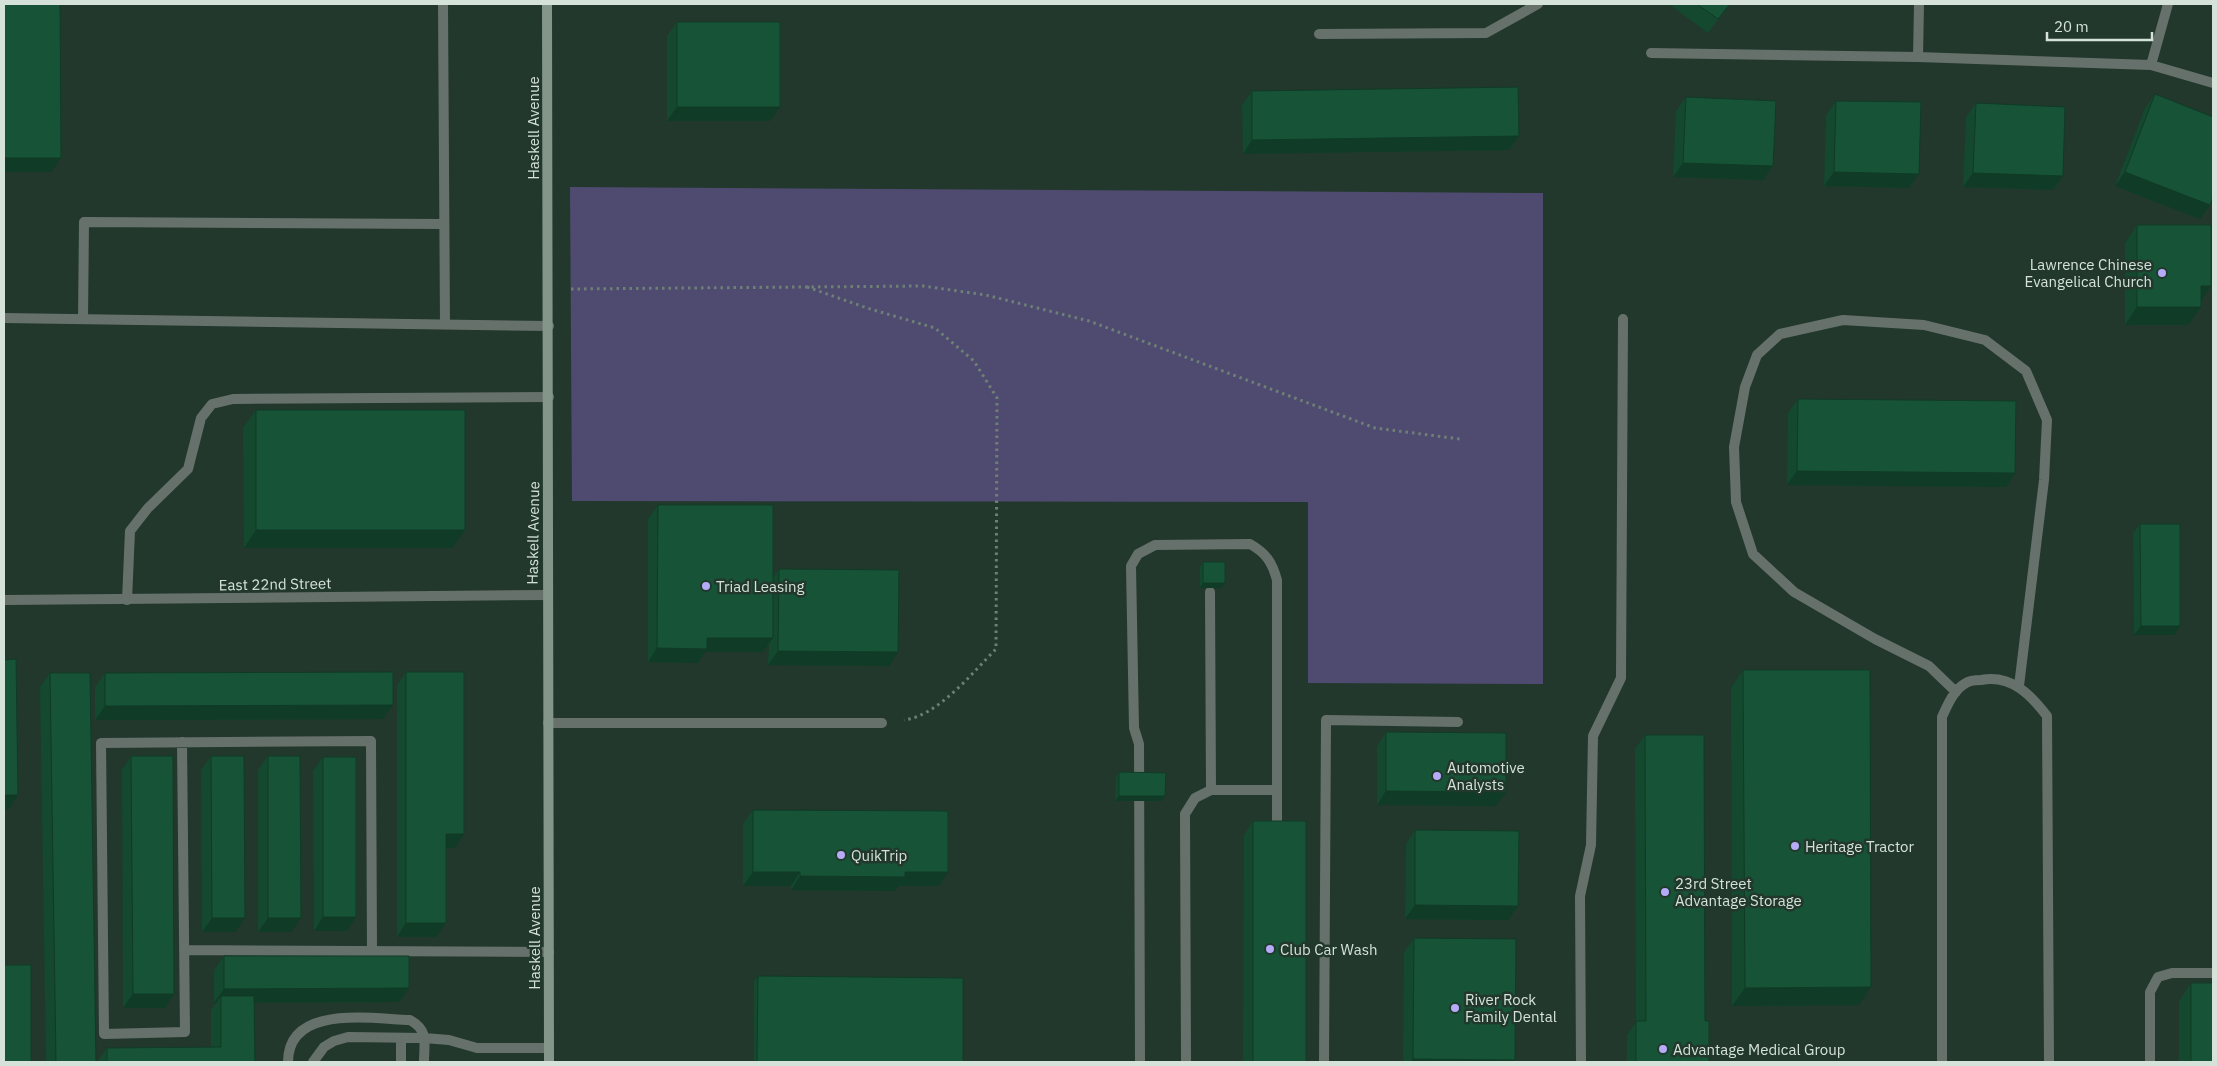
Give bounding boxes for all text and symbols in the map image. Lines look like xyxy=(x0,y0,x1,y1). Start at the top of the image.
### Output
scale bar xyxy=(2047,10,2152,42)
text: 20 m xyxy=(2054,17,2089,36)
street label: Haskell Avenue xyxy=(524,76,543,180)
place label: Lawrence Chinese Evangelical Church xyxy=(2025,255,2152,291)
marker: Lawrence Chinese Evangelical Church xyxy=(2156,267,2168,279)
street label: Haskell Avenue xyxy=(523,481,543,585)
street label: East 22nd Street xyxy=(219,574,331,594)
place label: Triad Leasing xyxy=(716,577,805,596)
marker: Triad Leasing xyxy=(700,580,712,592)
place label: Automotive Analysts xyxy=(1447,758,1525,794)
marker: Automotive Analysts xyxy=(1431,770,1443,782)
place label: Heritage Tractor xyxy=(1805,837,1914,856)
marker: Heritage Tractor xyxy=(1789,840,1801,852)
place label: QuikTrip xyxy=(851,846,907,865)
marker: QuikTrip xyxy=(835,849,847,861)
place label: 23rd Street Advantage Storage xyxy=(1675,874,1802,910)
street label: Haskell Avenue xyxy=(525,886,544,990)
marker: 23rd Street Advantage Storage xyxy=(1659,886,1671,898)
place label: Club Car Wash xyxy=(1280,940,1378,959)
marker: Club Car Wash xyxy=(1264,943,1276,955)
place label: River Rock Family Dental xyxy=(1465,990,1557,1026)
marker: River Rock Family Dental xyxy=(1449,1002,1461,1014)
place label: Advantage Medical Group xyxy=(1673,1040,1846,1059)
marker: Advantage Medical Group xyxy=(1657,1043,1669,1055)

